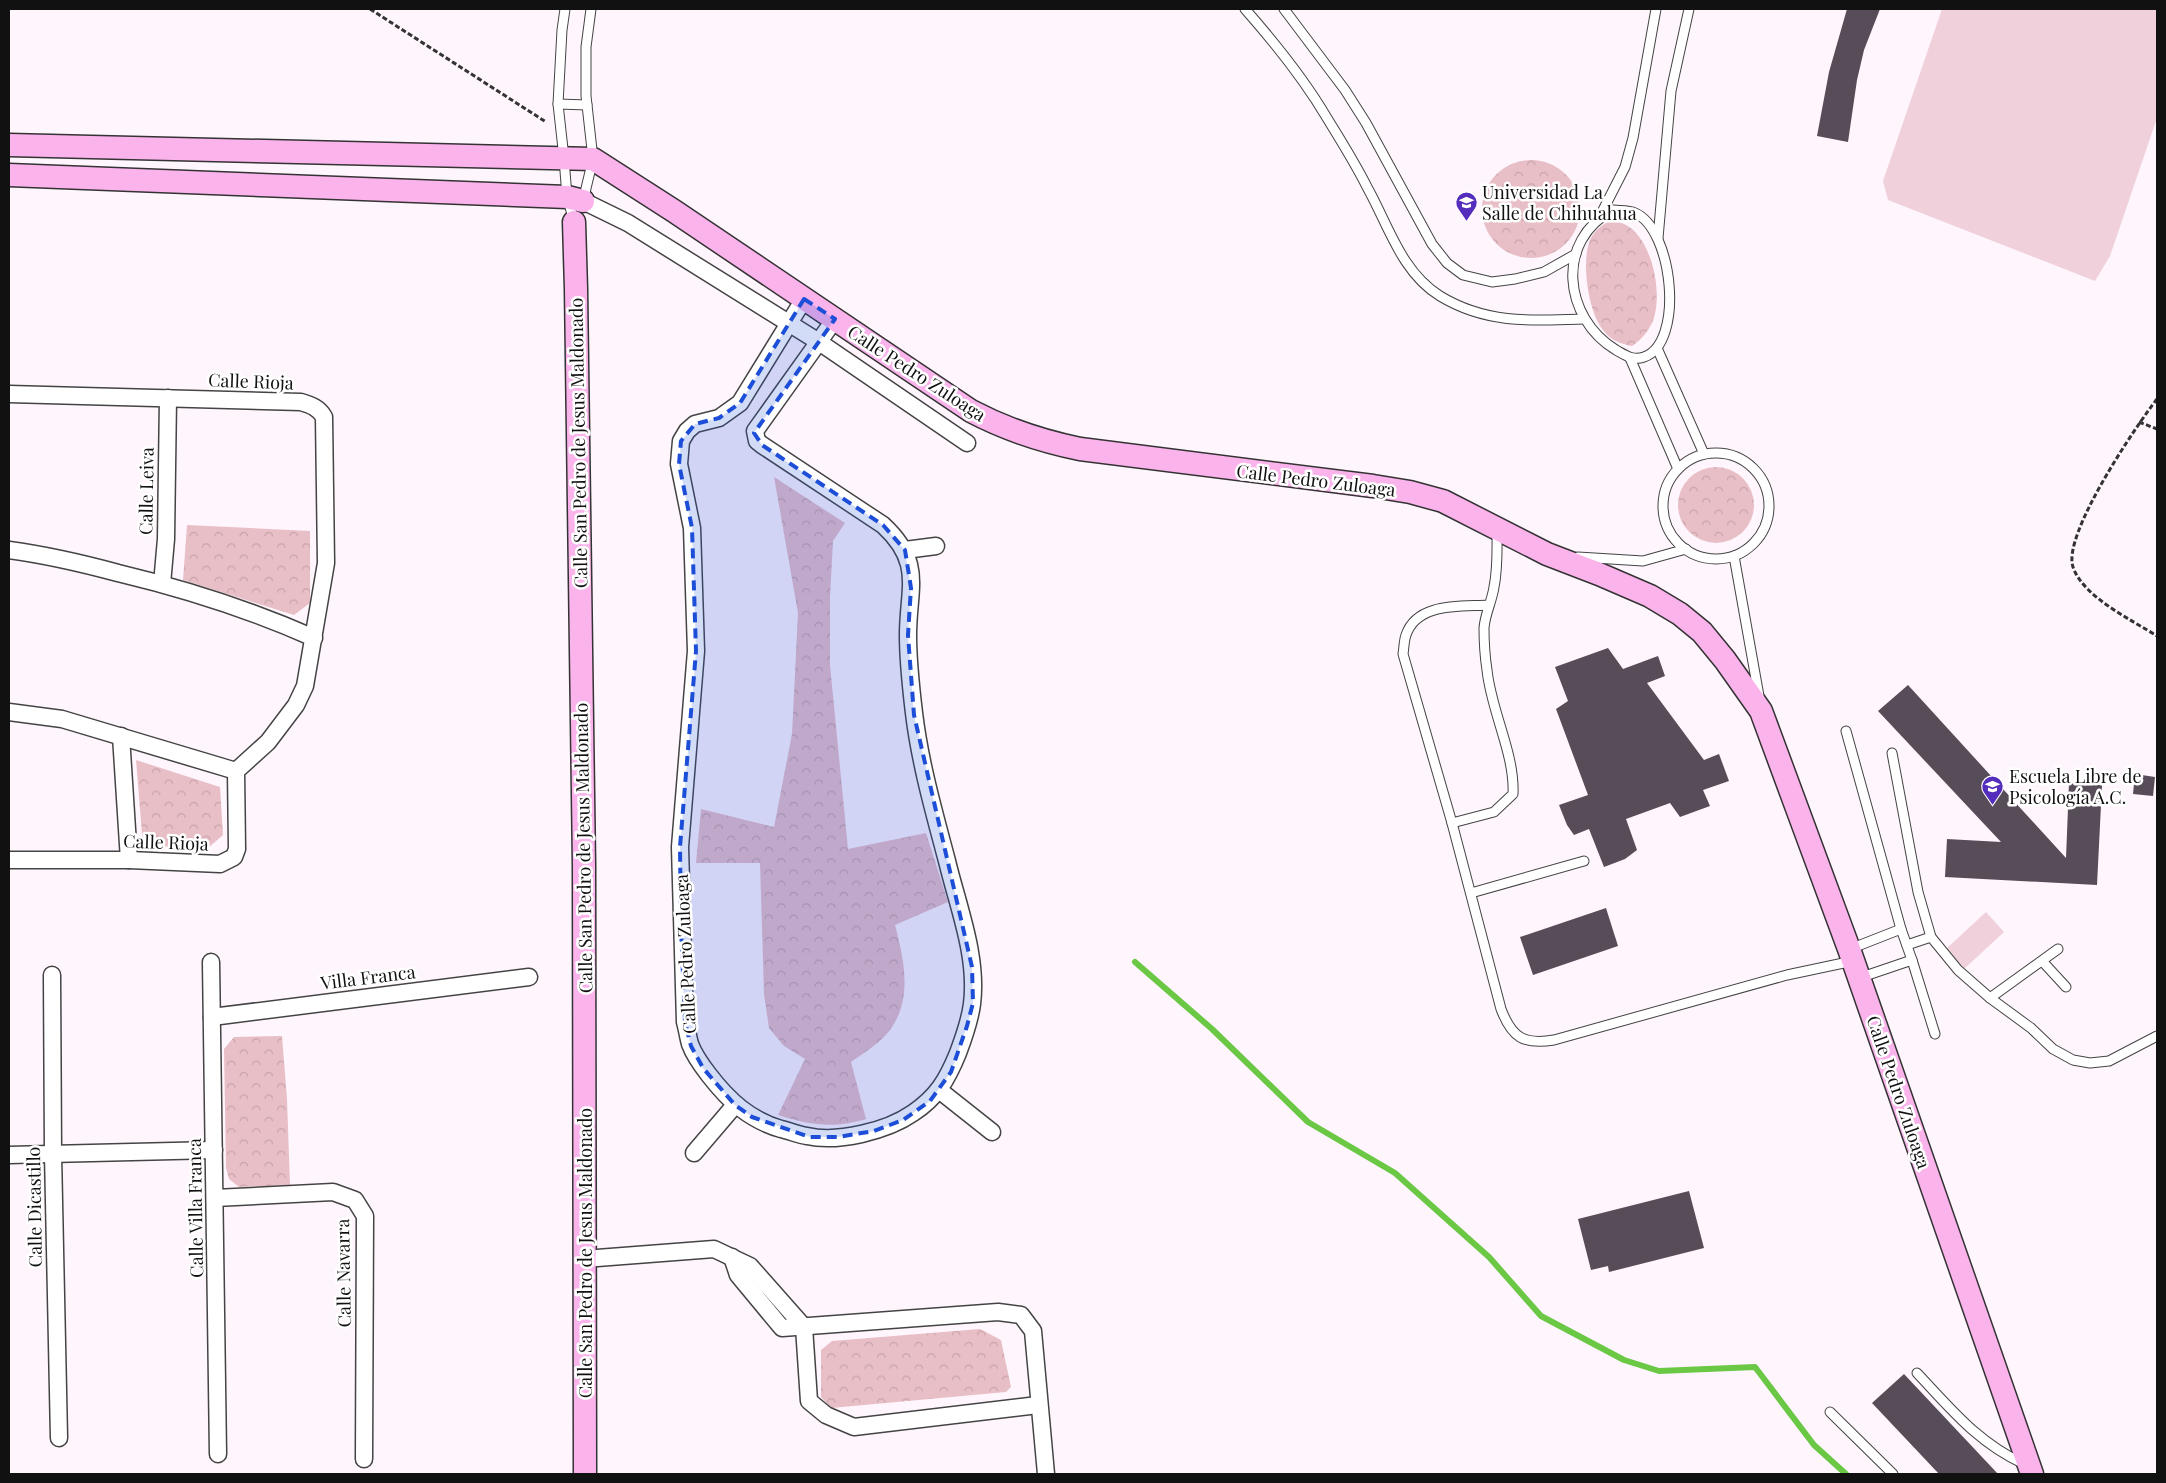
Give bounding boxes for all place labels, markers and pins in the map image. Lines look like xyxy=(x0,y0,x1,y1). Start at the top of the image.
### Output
place label: Universidad La Salle de Chihuahua xyxy=(1482,180,1637,225)
school or university icon: Universidad La Salle de Chihuahua xyxy=(1454,190,1478,221)
place label: Escuela Libre de Psicología A.C. xyxy=(2009,764,2142,809)
school or university icon: Escuela Libre de Psicología A.C. xyxy=(1981,774,2005,805)

